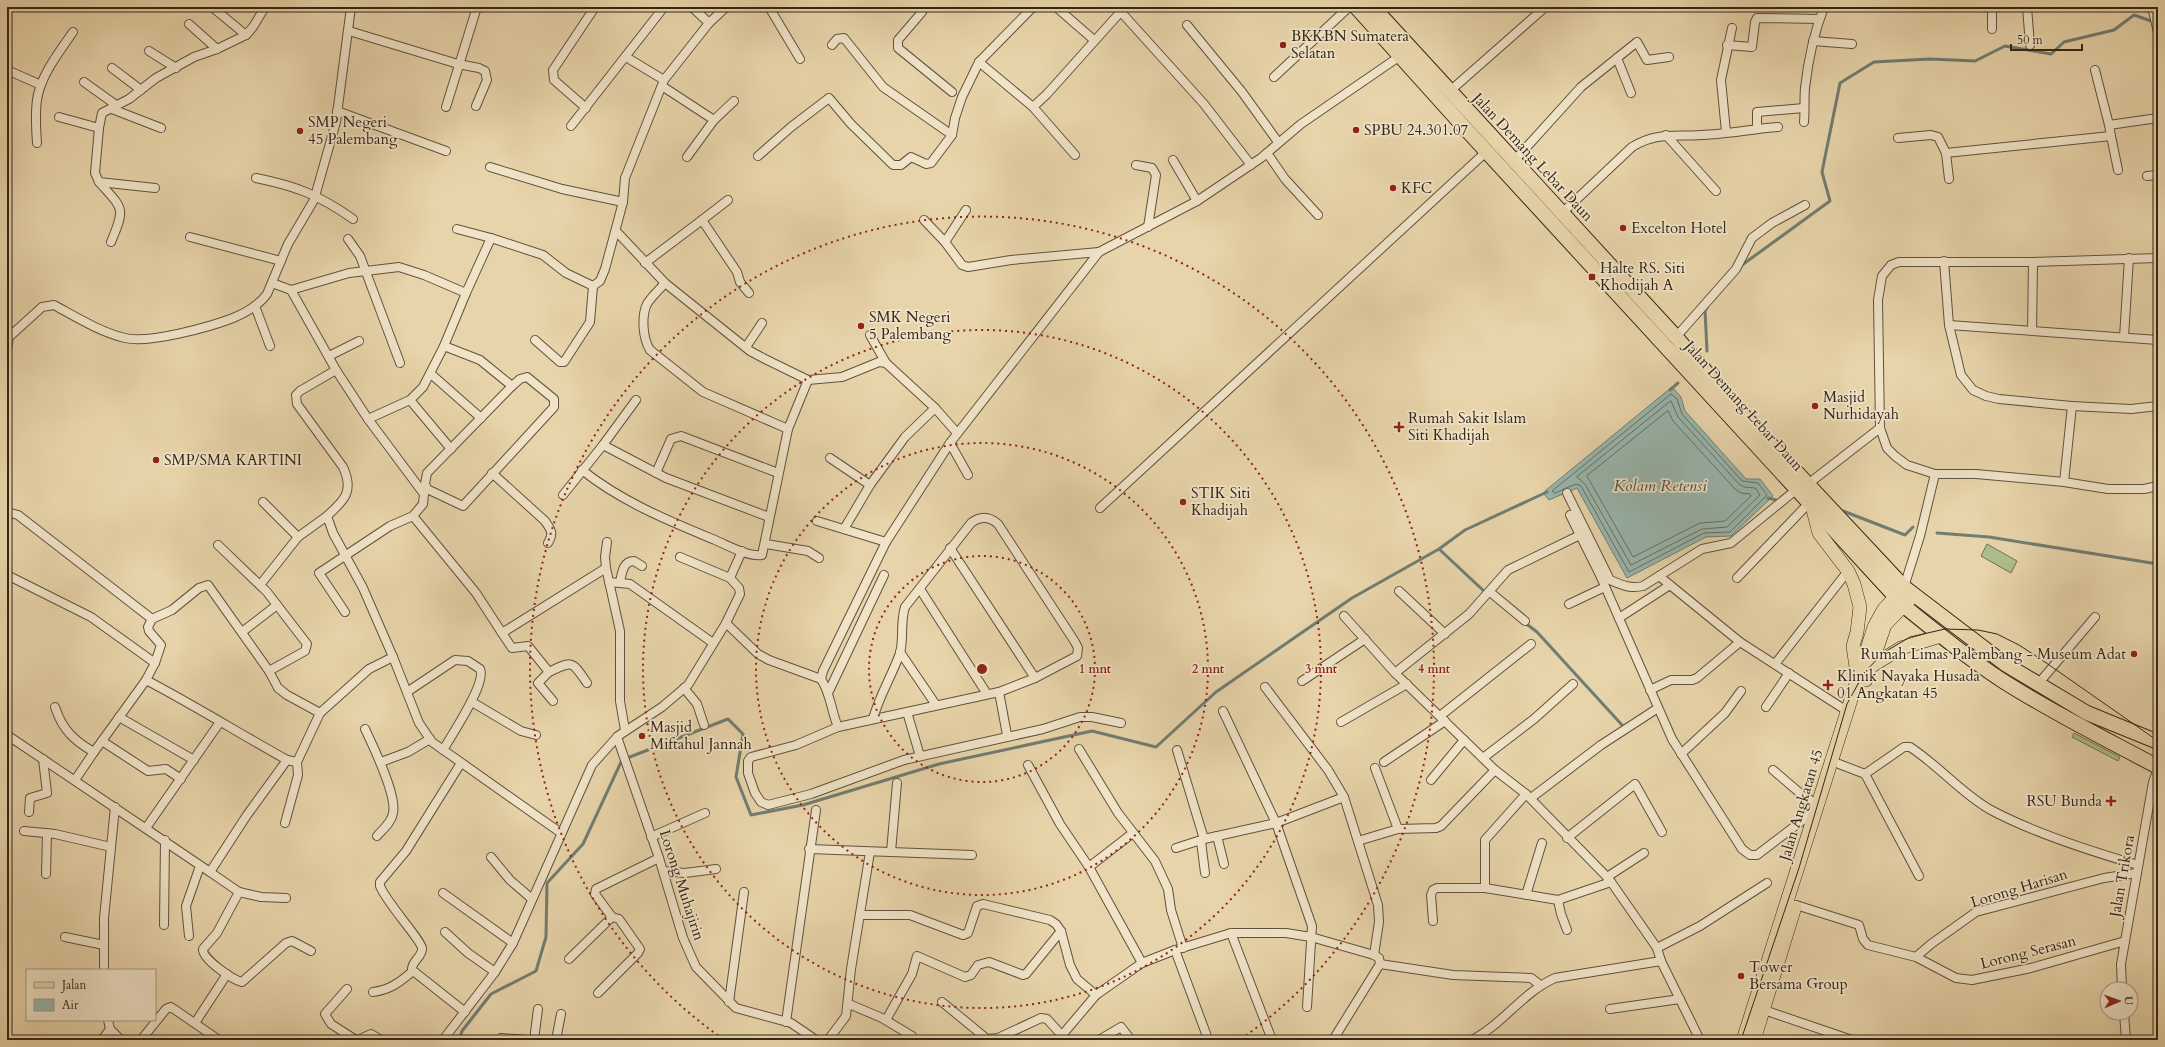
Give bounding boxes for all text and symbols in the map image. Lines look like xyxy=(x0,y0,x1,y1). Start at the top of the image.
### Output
place label: BKKBN Sumatera Selatan xyxy=(1291,26,1409,63)
scale bar xyxy=(2011,26,2082,52)
text: 50 m xyxy=(2017,32,2044,48)
marker: BKKBN Sumatera Selatan xyxy=(1278,40,1288,50)
street label: Jalan Demang Lebar Daun xyxy=(1467,87,1598,226)
place label: SMP Negeri 45 Palembang xyxy=(308,112,398,149)
place label: SPBU 24.301.07 xyxy=(1364,120,1469,140)
marker: SPBU 24.301.07 xyxy=(1351,125,1361,135)
marker: SMP Negeri 45 Palembang xyxy=(295,126,305,136)
place label: KFC xyxy=(1401,178,1432,198)
marker: KFC xyxy=(1388,183,1398,193)
place label: Excelton Hotel xyxy=(1631,218,1727,238)
marker: Excelton Hotel xyxy=(1618,223,1628,233)
place label: Halte RS. Siti Khodijah A xyxy=(1600,258,1685,295)
marker: Halte RS. Siti Khodijah A xyxy=(1587,272,1597,282)
place label: SMK Negeri 5 Palembang xyxy=(869,307,951,344)
marker: SMK Negeri 5 Palembang xyxy=(856,321,866,331)
street label: Jalan Demang Lebar Daun xyxy=(1679,335,1808,476)
place label: Masjid Nurhidayah xyxy=(1823,387,1900,424)
marker: Masjid Nurhidayah xyxy=(1810,401,1820,411)
place label: Rumah Sakit Islam Siti Khadijah xyxy=(1408,408,1526,445)
marker: Rumah Sakit Islam Siti Khadijah xyxy=(1393,421,1405,433)
place label: SMP/SMA KARTINI xyxy=(164,450,302,470)
marker: SMP/SMA KARTINI xyxy=(151,455,161,465)
water label: Kolam Retensi xyxy=(1613,475,1707,497)
place label: STIK Siti Khadijah xyxy=(1191,483,1251,520)
marker: STIK Siti Khadijah xyxy=(1178,497,1188,507)
place label: Rumah Limas Palembang - Museum Adat xyxy=(1861,644,2126,664)
marker: Rumah Limas Palembang - Museum Adat xyxy=(2129,649,2139,659)
text: 1 mnt xyxy=(1079,661,1112,677)
text: 2 mnt xyxy=(1192,661,1225,677)
text: 3 mnt xyxy=(1305,661,1338,677)
text: 4 mnt xyxy=(1418,661,1451,677)
centre of rings xyxy=(975,662,989,676)
place label: Klinik Nayaka Husada 01 Angkatan 45 xyxy=(1837,666,1980,703)
marker: Klinik Nayaka Husada 01 Angkatan 45 xyxy=(1822,679,1834,691)
place label: Masjid Miftahul Jannah xyxy=(650,717,753,754)
marker: Masjid Miftahul Jannah xyxy=(637,731,647,741)
street label: Jalan Angkatan 45 xyxy=(1774,747,1827,865)
place label: RSU Bunda xyxy=(2026,791,2103,811)
marker: RSU Bunda xyxy=(2105,795,2117,807)
street label: Lorong Muhajirin xyxy=(655,827,709,943)
street label: Jalan Trikora xyxy=(2105,833,2139,921)
street label: Lorong Harisan xyxy=(1968,864,2070,912)
street label: Lorong Serasan xyxy=(1978,930,2078,974)
place label: Tower Bersama Group xyxy=(1749,957,1848,994)
legend xyxy=(26,969,156,1021)
marker: Tower Bersama Group xyxy=(1736,971,1746,981)
text: Jalan xyxy=(60,977,86,993)
north arrow xyxy=(2099,981,2139,1021)
text: U xyxy=(2121,996,2136,1005)
text: Air xyxy=(62,997,79,1013)

